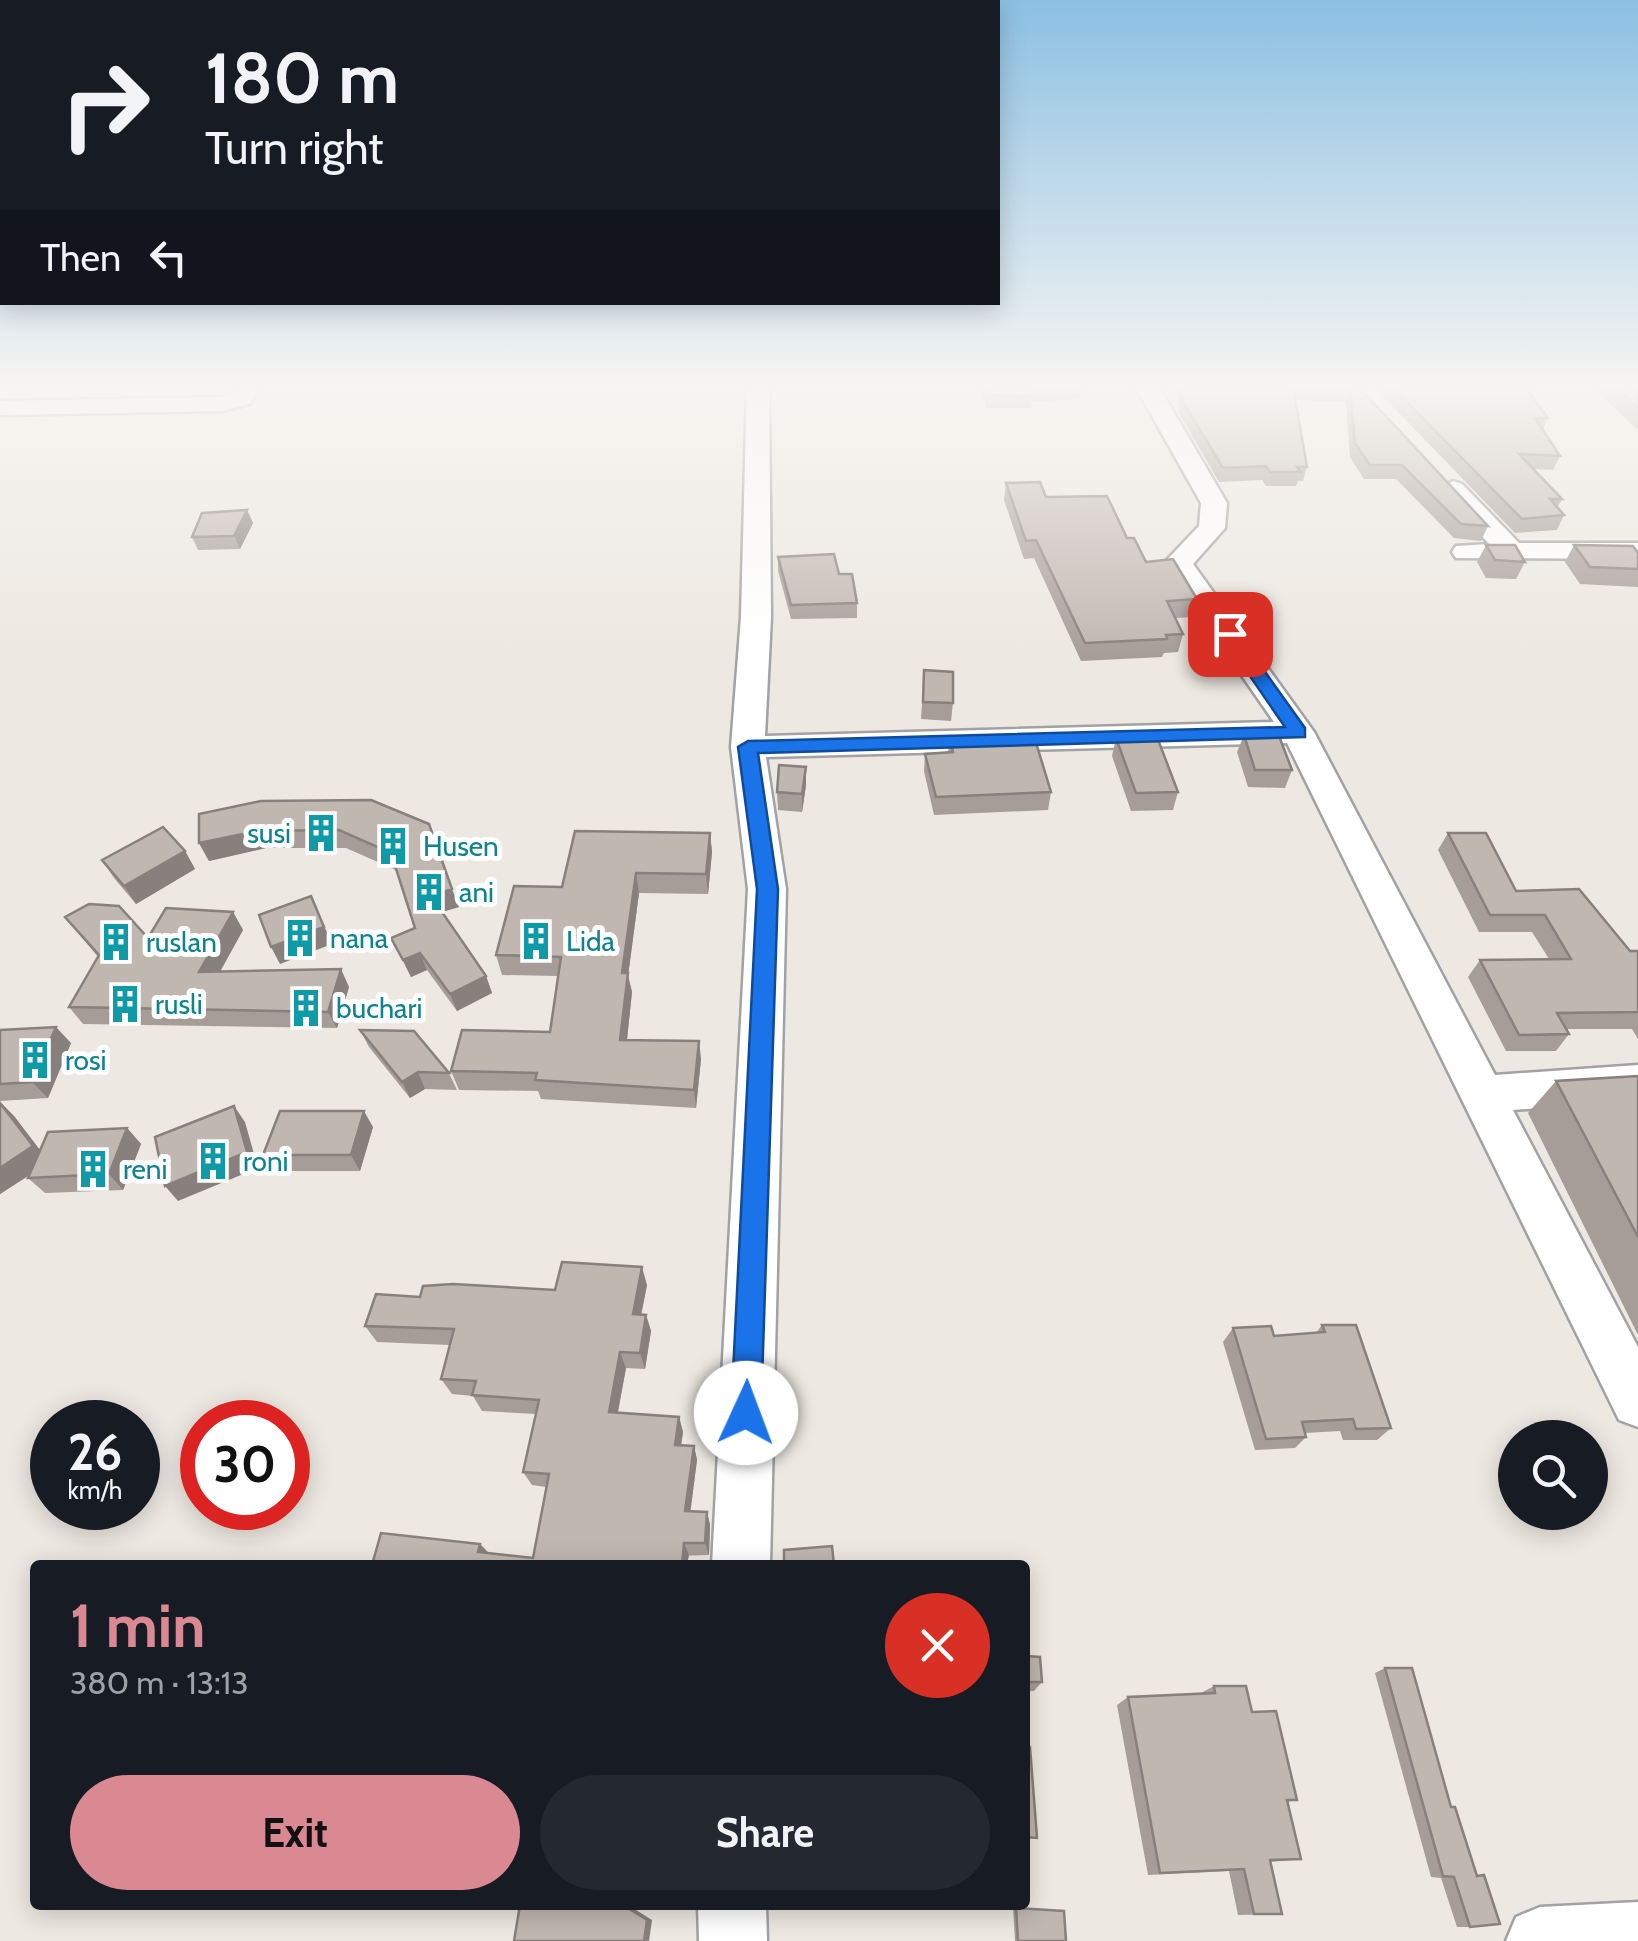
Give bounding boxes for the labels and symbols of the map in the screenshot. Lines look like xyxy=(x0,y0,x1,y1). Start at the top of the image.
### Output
pin xyxy=(1188,592,1273,677)
building icon: susi xyxy=(300,812,342,854)
place label: susi xyxy=(247,816,291,850)
building icon: Husen xyxy=(372,825,414,867)
place label: Husen xyxy=(423,829,499,863)
building icon: ani xyxy=(408,871,450,913)
place label: ani xyxy=(459,875,494,909)
building icon: nana xyxy=(279,917,321,959)
building icon: Lida xyxy=(515,920,557,962)
building icon: ruslan xyxy=(95,921,137,963)
place label: nana xyxy=(330,921,389,955)
place label: Lida xyxy=(566,924,616,958)
place label: ruslan xyxy=(146,925,217,959)
building icon: rusli xyxy=(104,983,146,1025)
place label: rusli xyxy=(155,987,203,1021)
building icon: buchari xyxy=(285,987,327,1029)
place label: buchari xyxy=(336,991,422,1025)
building icon: rosi xyxy=(14,1039,56,1081)
place label: rosi xyxy=(65,1043,106,1077)
building icon: roni xyxy=(192,1140,234,1182)
place label: roni xyxy=(243,1144,288,1178)
building icon: reni xyxy=(72,1148,114,1190)
place label: reni xyxy=(123,1152,167,1186)
position arrow xyxy=(694,1361,798,1465)
speed limit sign: 30 xyxy=(180,1400,310,1530)

